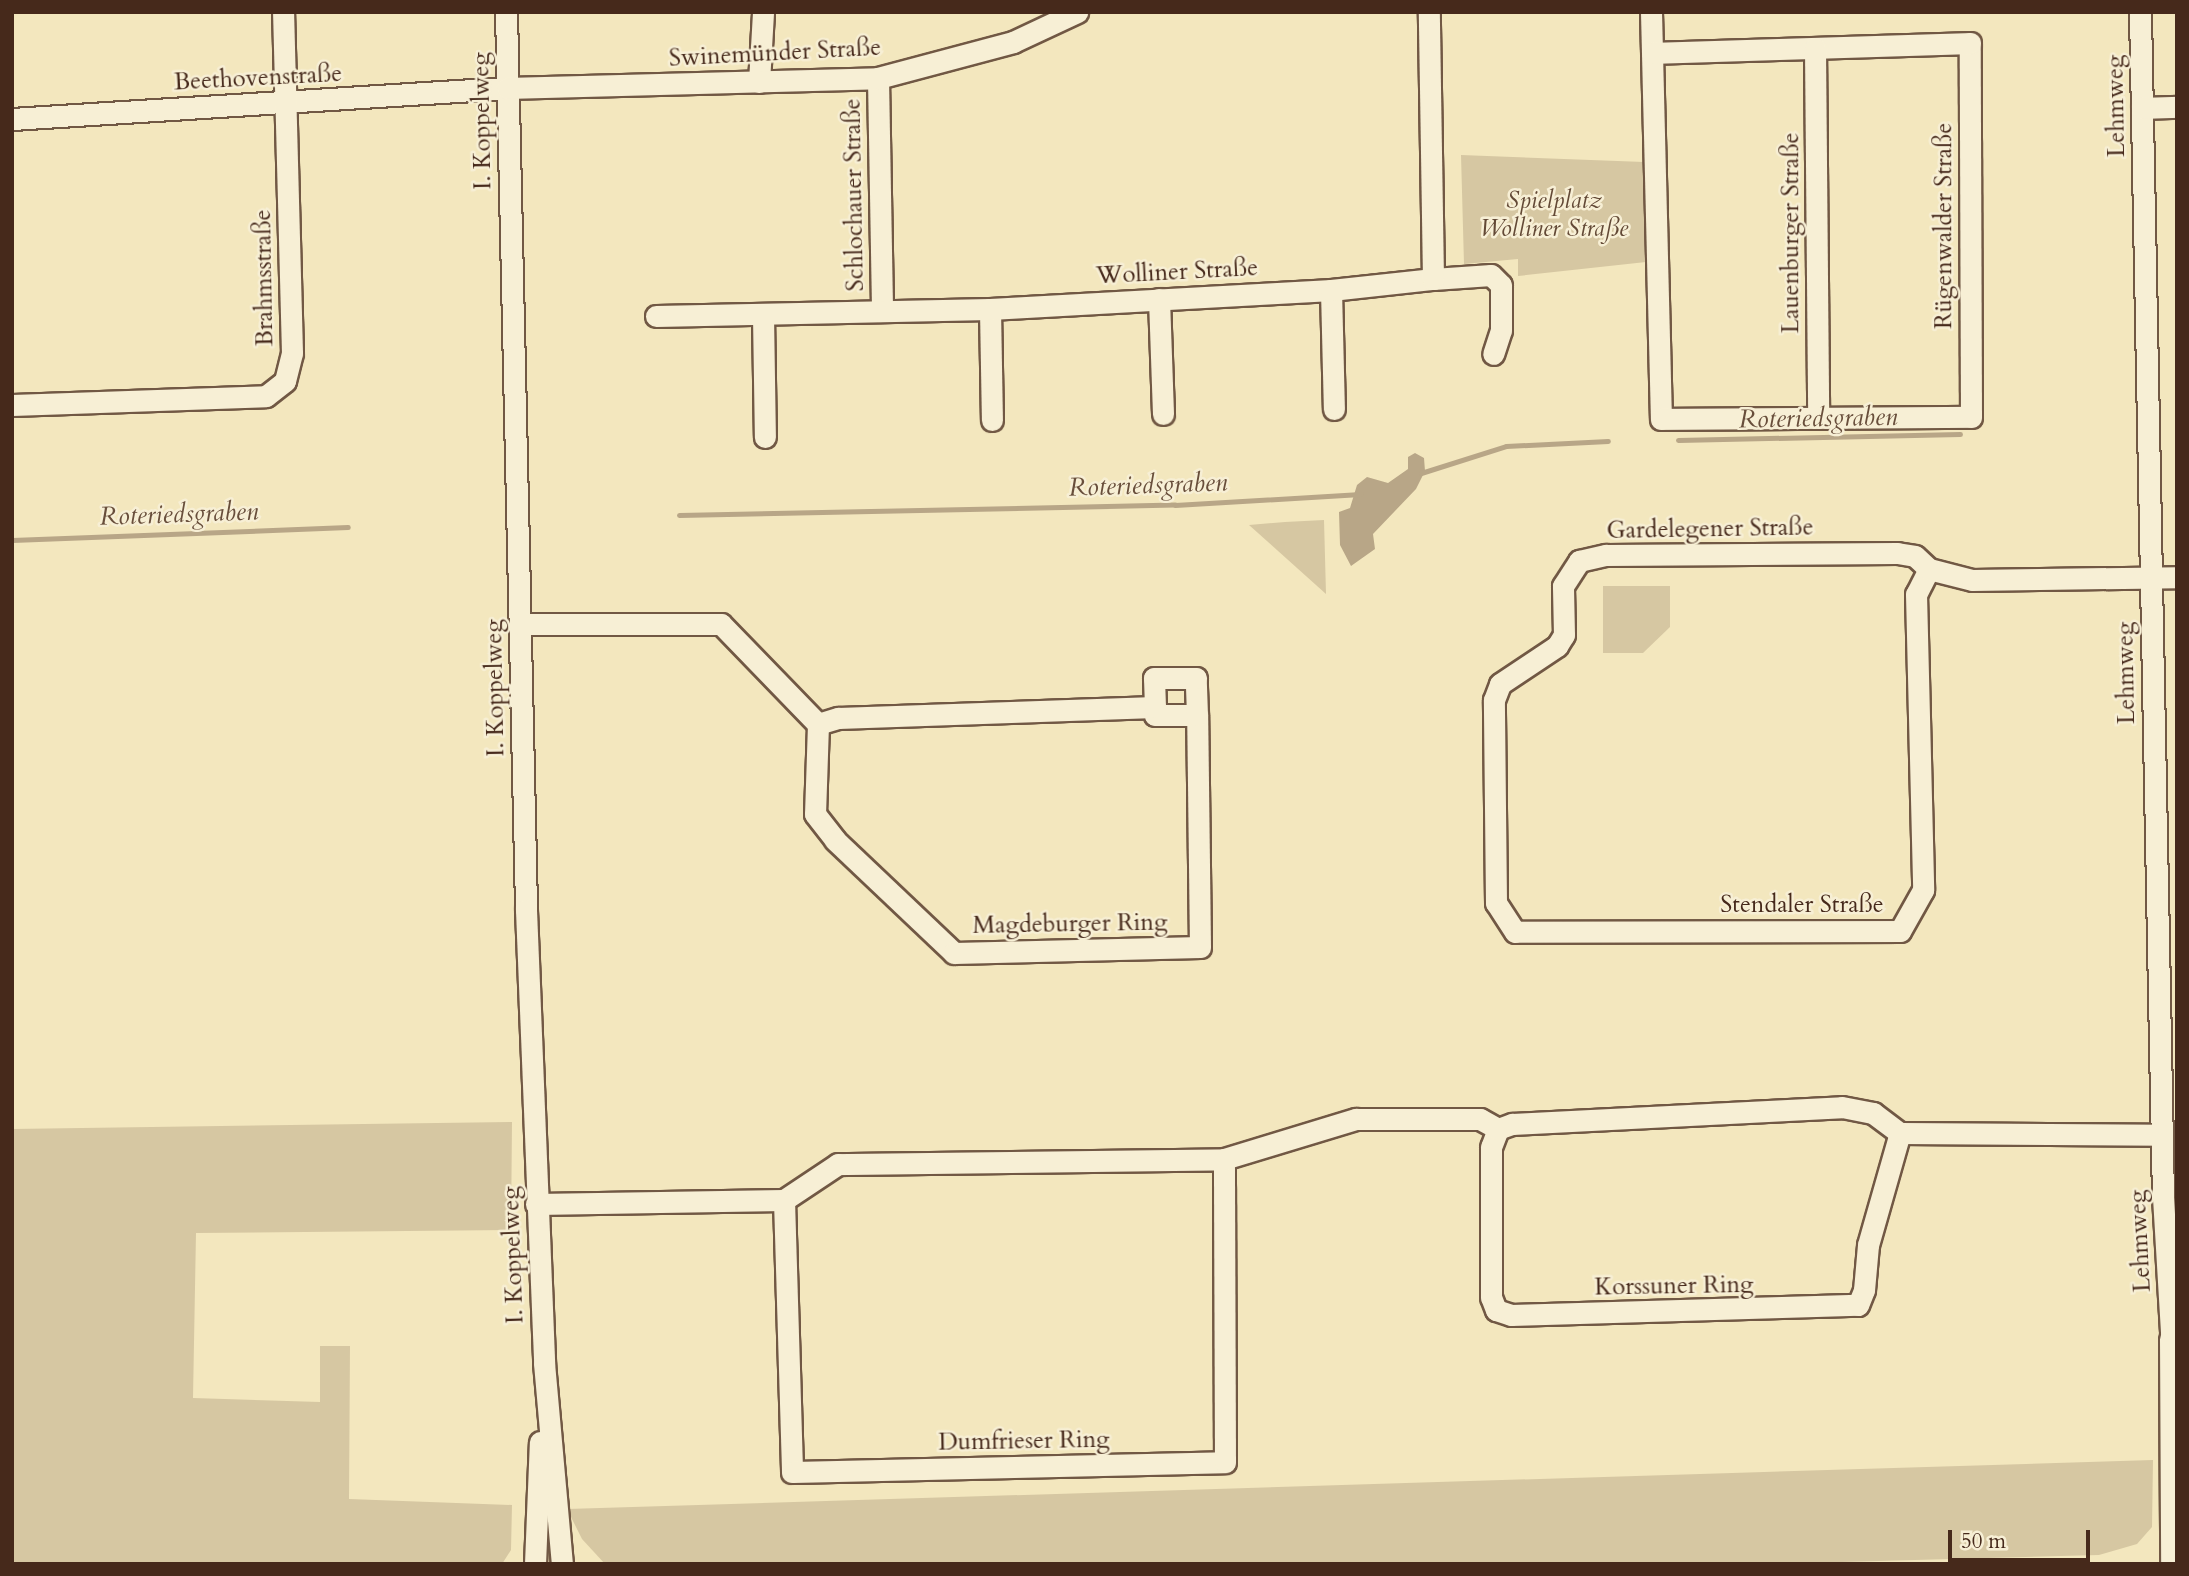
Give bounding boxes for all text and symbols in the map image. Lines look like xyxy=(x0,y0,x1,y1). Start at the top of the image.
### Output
street label: Swinemünder Straße xyxy=(668,33,882,73)
street label: I. Koppelweg xyxy=(466,52,498,190)
street label: Lehmweg xyxy=(2101,55,2131,157)
street label: Beethovenstraße xyxy=(173,59,343,97)
street label: Schlochauer Straße xyxy=(838,98,870,292)
street label: Rügenwalder Straße xyxy=(1930,123,1958,329)
street label: Lauenburger Straße xyxy=(1777,133,1805,333)
park label: Spielplatz Wolliner Straße xyxy=(1480,187,1628,243)
street label: Brahmsstraße xyxy=(248,209,280,347)
street label: Wolliner Straße xyxy=(1095,253,1259,291)
water label: Roteriedsgraben xyxy=(1738,401,1898,435)
water label: Roteriedsgraben xyxy=(1068,467,1228,503)
water label: Roteriedsgraben xyxy=(99,496,259,532)
street label: Gardelegener Straße xyxy=(1606,513,1814,545)
street label: I. Koppelweg xyxy=(479,619,511,757)
street label: Lehmweg xyxy=(2111,622,2141,724)
street label: Stendaler Straße xyxy=(1720,891,1884,919)
street label: Magdeburger Ring xyxy=(972,908,1168,940)
street label: I. Koppelweg xyxy=(496,1186,530,1324)
street label: Lehmweg xyxy=(2123,1189,2157,1293)
street label: Korssuner Ring xyxy=(1594,1270,1754,1302)
street label: Dumfrieser Ring xyxy=(938,1425,1110,1457)
scale bar xyxy=(1951,1516,2093,1560)
text: 50 m xyxy=(1961,1527,2006,1556)

